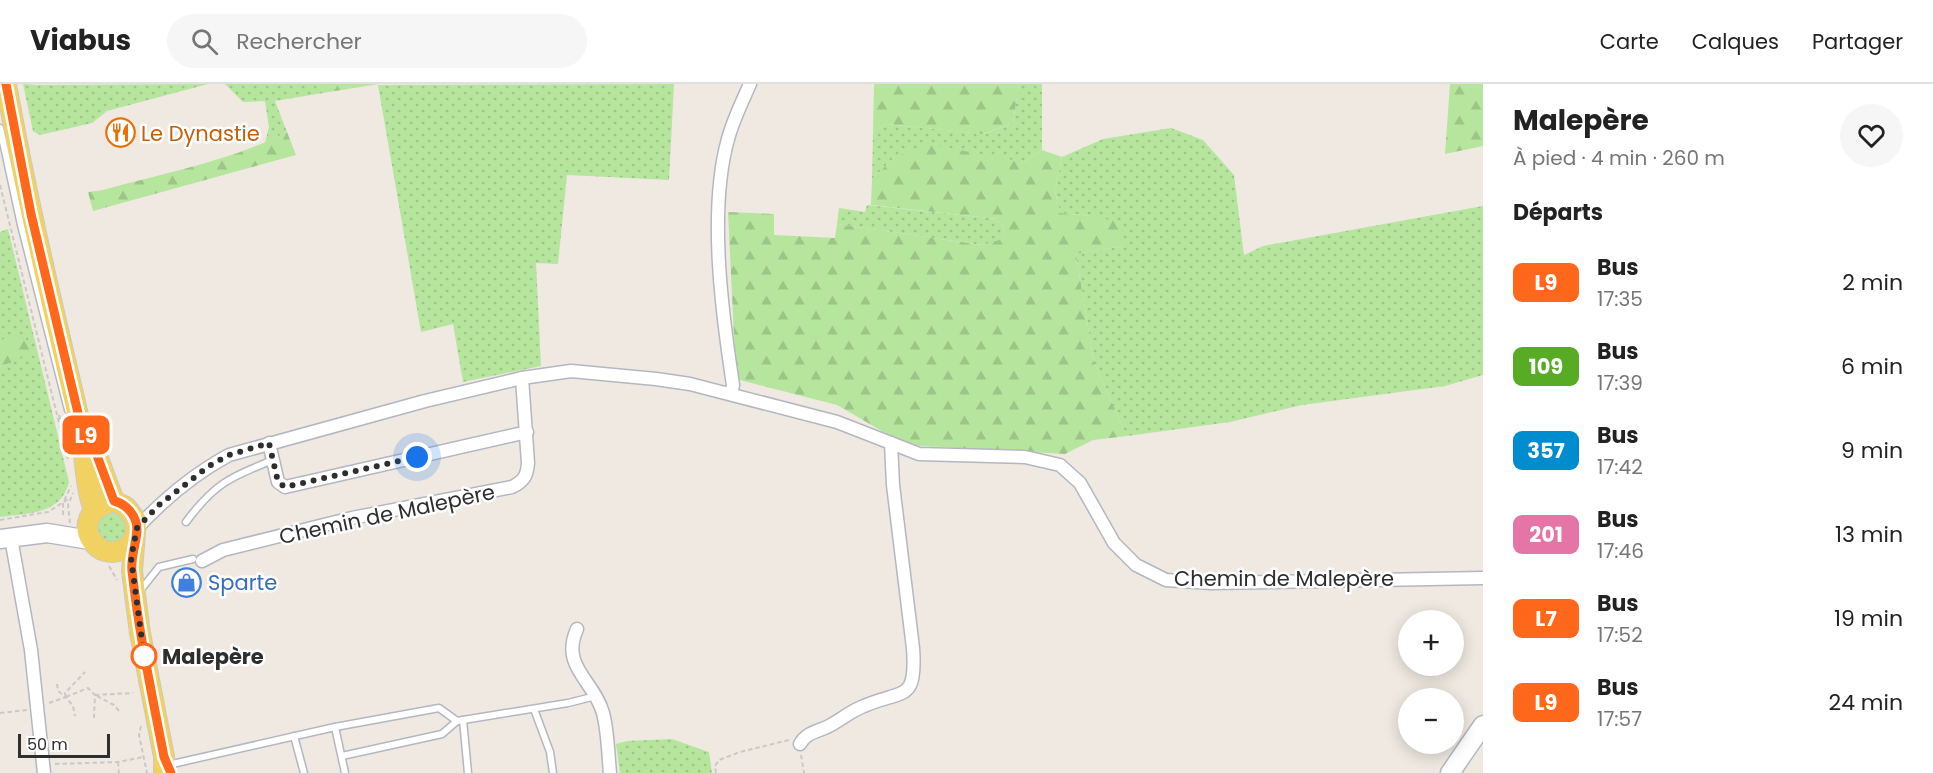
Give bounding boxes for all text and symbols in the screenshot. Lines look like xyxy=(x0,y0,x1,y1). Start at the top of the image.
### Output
search box xyxy=(167,14,587,68)
text: Viabus xyxy=(30,21,131,60)
icon: search xyxy=(188,25,221,58)
text: Rechercher xyxy=(236,26,362,57)
text: Carte xyxy=(1600,27,1659,56)
text: Calques xyxy=(1692,27,1779,56)
text: Partager xyxy=(1812,27,1903,56)
text: Malepère xyxy=(1513,101,1649,140)
button: heart xyxy=(1840,104,1903,167)
restaurant icon: Le Dynastie xyxy=(104,117,136,149)
place label: Le Dynastie xyxy=(141,119,260,148)
text: À pied · 4 min · 260 m xyxy=(1513,144,1725,172)
text: Départs xyxy=(1513,197,1603,228)
text: Bus xyxy=(1597,252,1639,283)
text: 2 min xyxy=(1842,267,1903,298)
text: L9 xyxy=(1535,268,1557,297)
text: 17:35 xyxy=(1597,285,1643,313)
text: Bus xyxy=(1597,336,1639,367)
text: 6 min xyxy=(1841,351,1903,382)
text: 109 xyxy=(1529,352,1563,381)
text: 17:39 xyxy=(1597,369,1643,397)
line badge: L9 xyxy=(59,416,113,454)
text: Bus xyxy=(1597,420,1639,451)
text: L9 xyxy=(75,421,97,450)
text: 9 min xyxy=(1841,435,1903,466)
text: 357 xyxy=(1527,436,1565,465)
your location xyxy=(402,442,432,472)
text: 17:42 xyxy=(1597,453,1643,481)
street label: Chemin de Malepère xyxy=(276,477,498,551)
text: Bus xyxy=(1597,504,1639,535)
text: 13 min xyxy=(1835,519,1903,550)
text: 201 xyxy=(1529,520,1563,549)
text: 17:46 xyxy=(1597,537,1644,565)
street label: Chemin de Malepère xyxy=(1174,564,1394,593)
shop icon: Sparte xyxy=(171,566,203,598)
place label: Sparte xyxy=(208,568,277,597)
text: Bus xyxy=(1597,588,1639,619)
text: 19 min xyxy=(1834,603,1903,634)
text: L7 xyxy=(1535,604,1557,633)
map controls xyxy=(1398,610,1464,754)
button: + xyxy=(1398,610,1464,676)
text: 17:52 xyxy=(1597,621,1643,649)
place label: Malepère xyxy=(162,642,264,671)
marker: Malepère xyxy=(131,643,157,669)
text: Bus xyxy=(1597,672,1639,703)
text: 24 min xyxy=(1828,687,1903,718)
button: − xyxy=(1398,688,1464,754)
text: L9 xyxy=(1535,688,1557,717)
text: 17:57 xyxy=(1597,705,1642,733)
scale bar xyxy=(18,731,110,758)
text: 50 m xyxy=(27,733,68,756)

